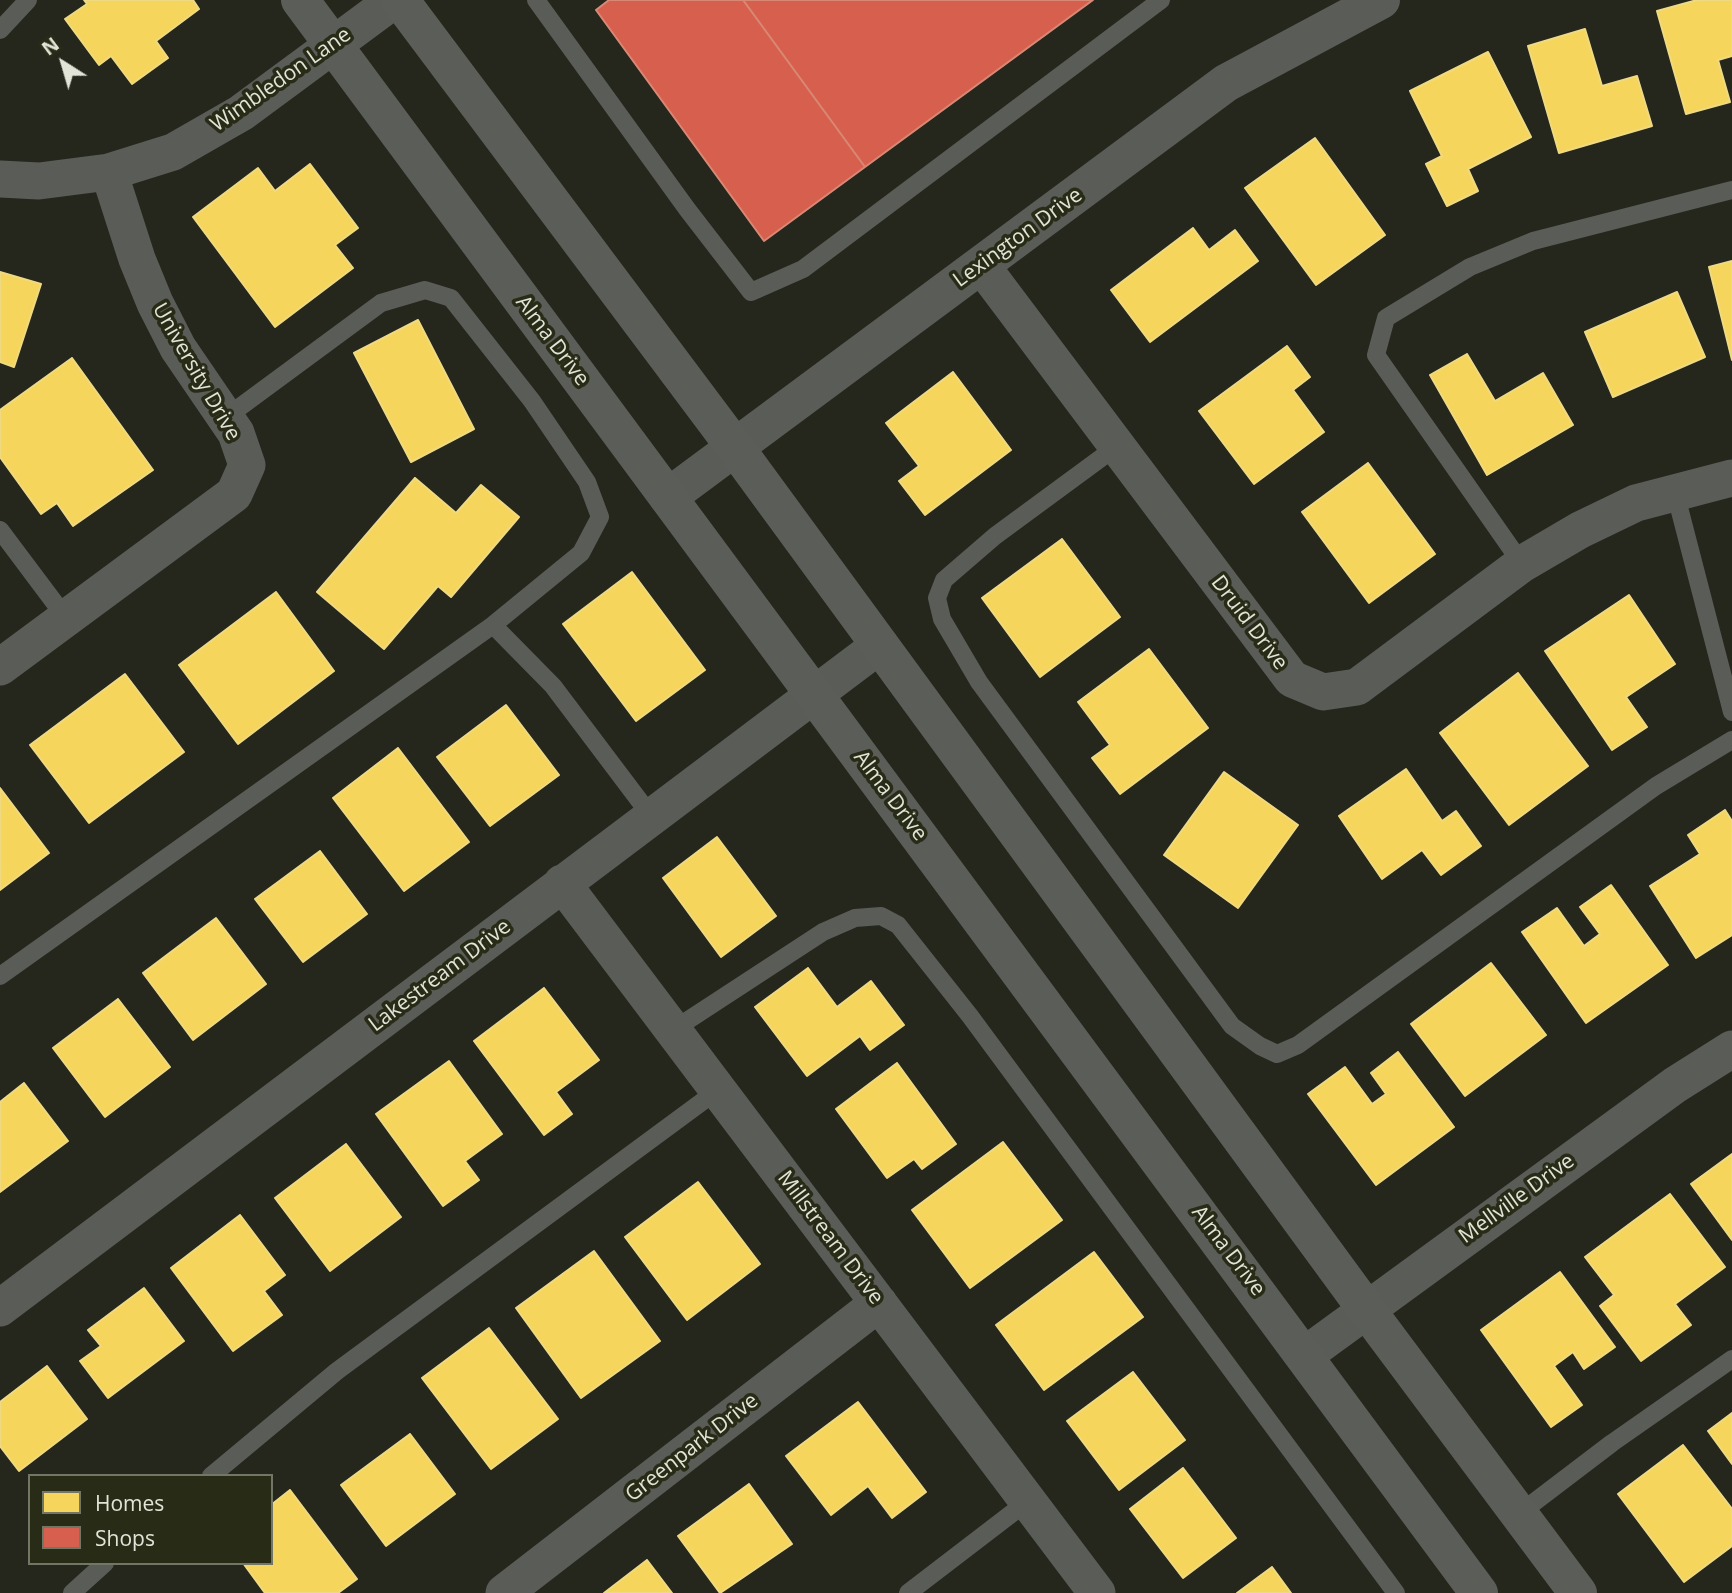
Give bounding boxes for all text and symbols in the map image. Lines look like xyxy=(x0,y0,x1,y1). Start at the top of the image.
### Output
street label: Wimbledon Lane xyxy=(206,22,356,138)
north arrow xyxy=(28,28,98,98)
text: N xyxy=(36,31,64,61)
street label: Lexington Drive xyxy=(949,183,1087,293)
street label: Alma Drive xyxy=(510,291,594,391)
street label: University Drive xyxy=(146,299,246,445)
street label: Druid Drive xyxy=(1205,571,1293,675)
street label: Alma Drive xyxy=(848,746,932,846)
street label: Lakestream Drive xyxy=(364,914,516,1038)
street label: Mellville Drive xyxy=(1454,1149,1580,1249)
street label: Millstream Drive xyxy=(772,1166,888,1310)
street label: Alma Drive xyxy=(1186,1201,1270,1301)
street label: Greenpark Drive xyxy=(621,1388,763,1508)
legend xyxy=(28,1474,273,1565)
text: Homes xyxy=(95,1489,164,1517)
text: Shops xyxy=(95,1524,155,1552)

